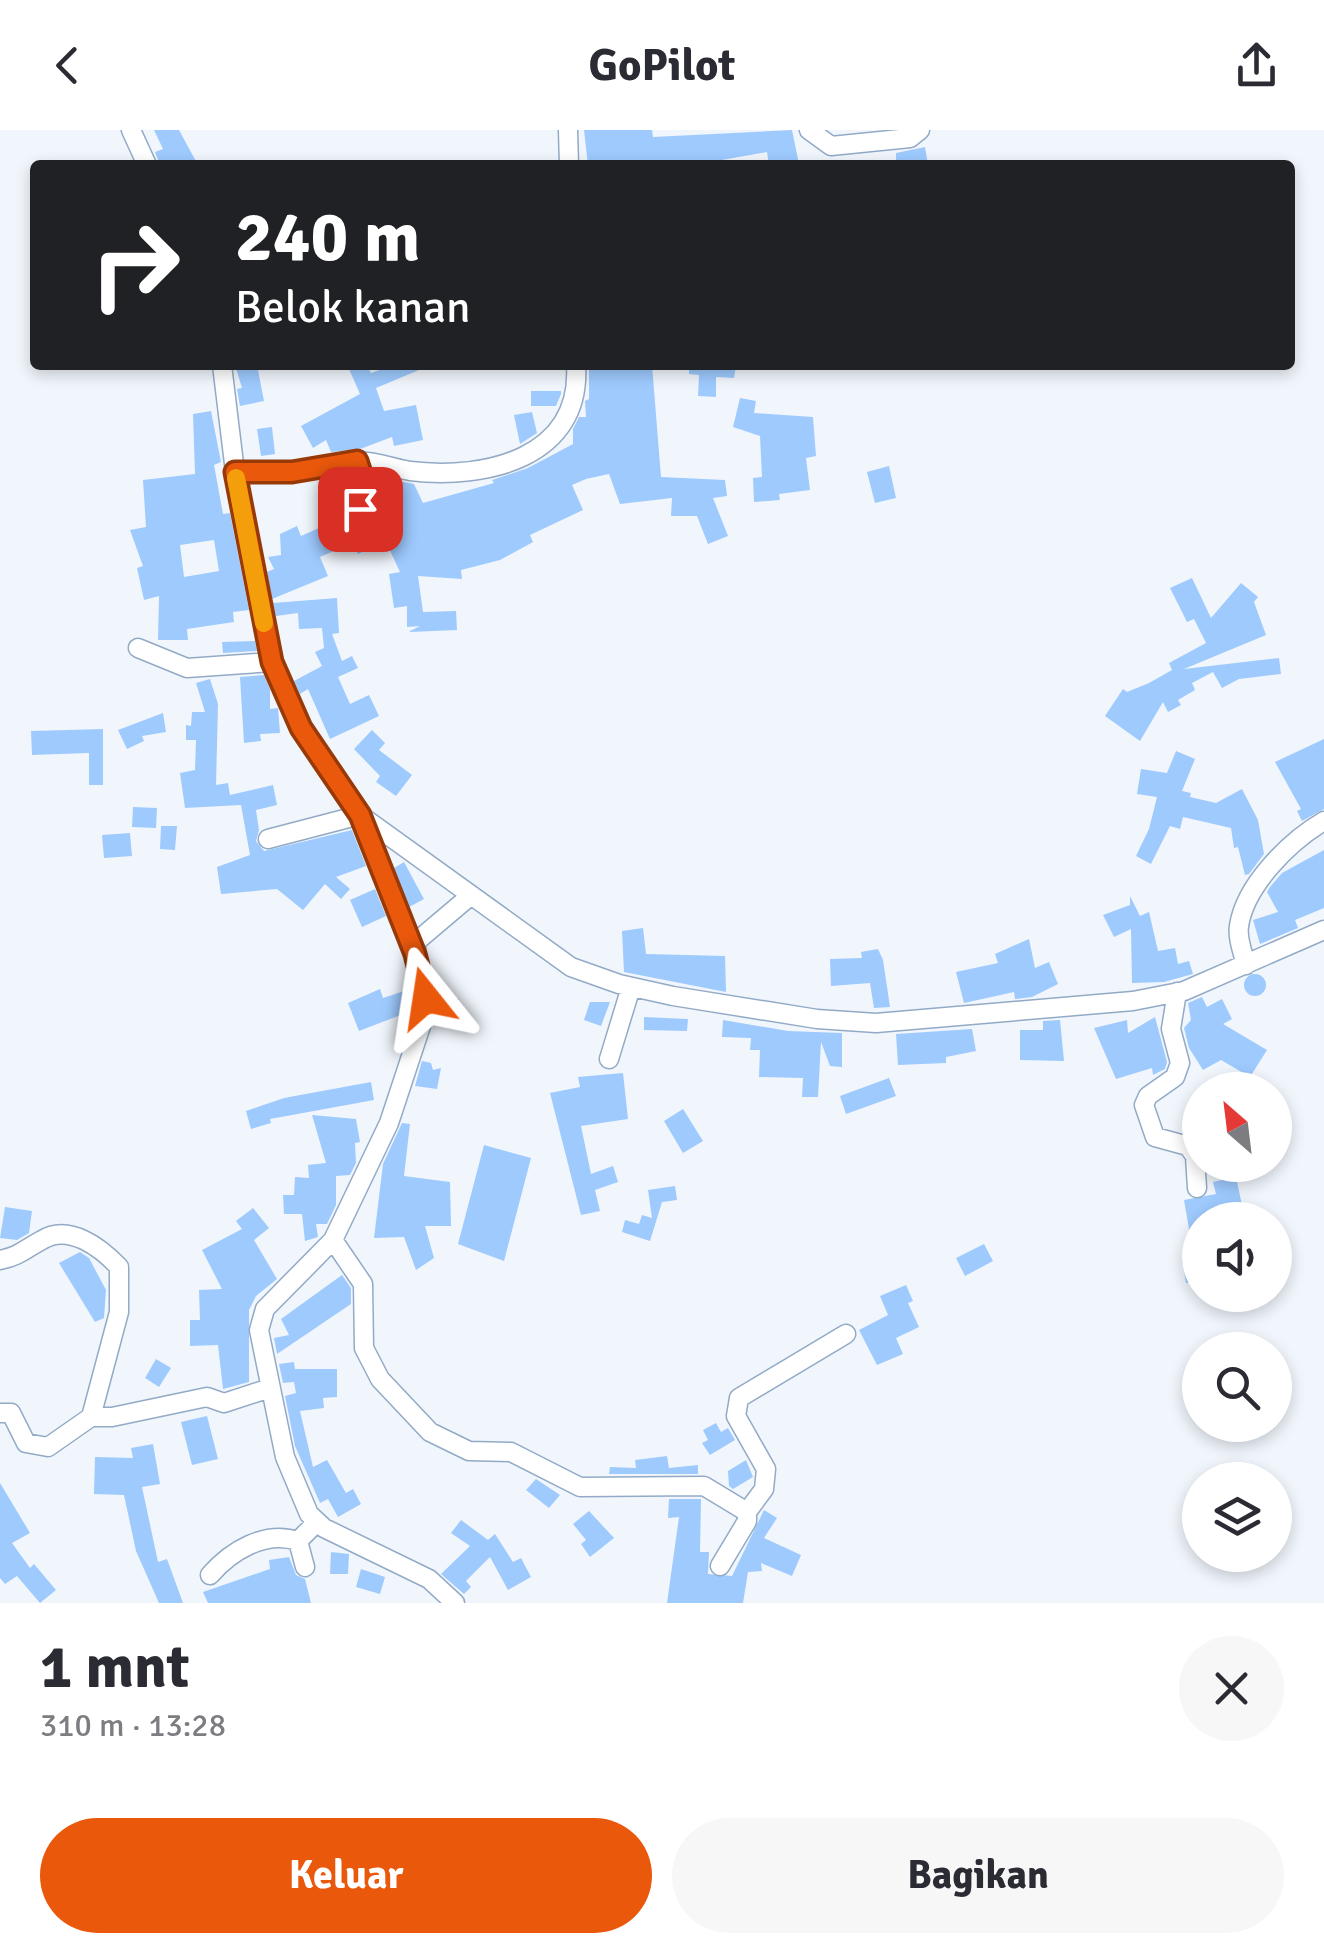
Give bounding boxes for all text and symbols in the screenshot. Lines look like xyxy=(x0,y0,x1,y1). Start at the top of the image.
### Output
icon: back xyxy=(40,38,95,93)
text: GoPilot xyxy=(589,38,735,93)
icon: share xyxy=(1229,38,1284,93)
text: 240 m xyxy=(235,194,420,280)
icon: right xyxy=(70,200,200,330)
text: Belok kanan xyxy=(235,280,471,335)
pin xyxy=(318,467,403,552)
icon: arrive xyxy=(333,482,388,537)
position arrow xyxy=(374,946,478,1050)
north arrow xyxy=(1182,1072,1292,1182)
map controls xyxy=(1182,1072,1292,1572)
button: sound xyxy=(1182,1202,1292,1312)
button: search xyxy=(1182,1332,1292,1442)
button: layers xyxy=(1182,1462,1292,1572)
text: 1 mnt xyxy=(40,1631,189,1705)
button: close xyxy=(1179,1636,1284,1741)
text: 310 m · 13:28 xyxy=(40,1706,226,1745)
button: Keluar xyxy=(40,1818,652,1933)
button: Bagikan xyxy=(672,1818,1284,1933)

